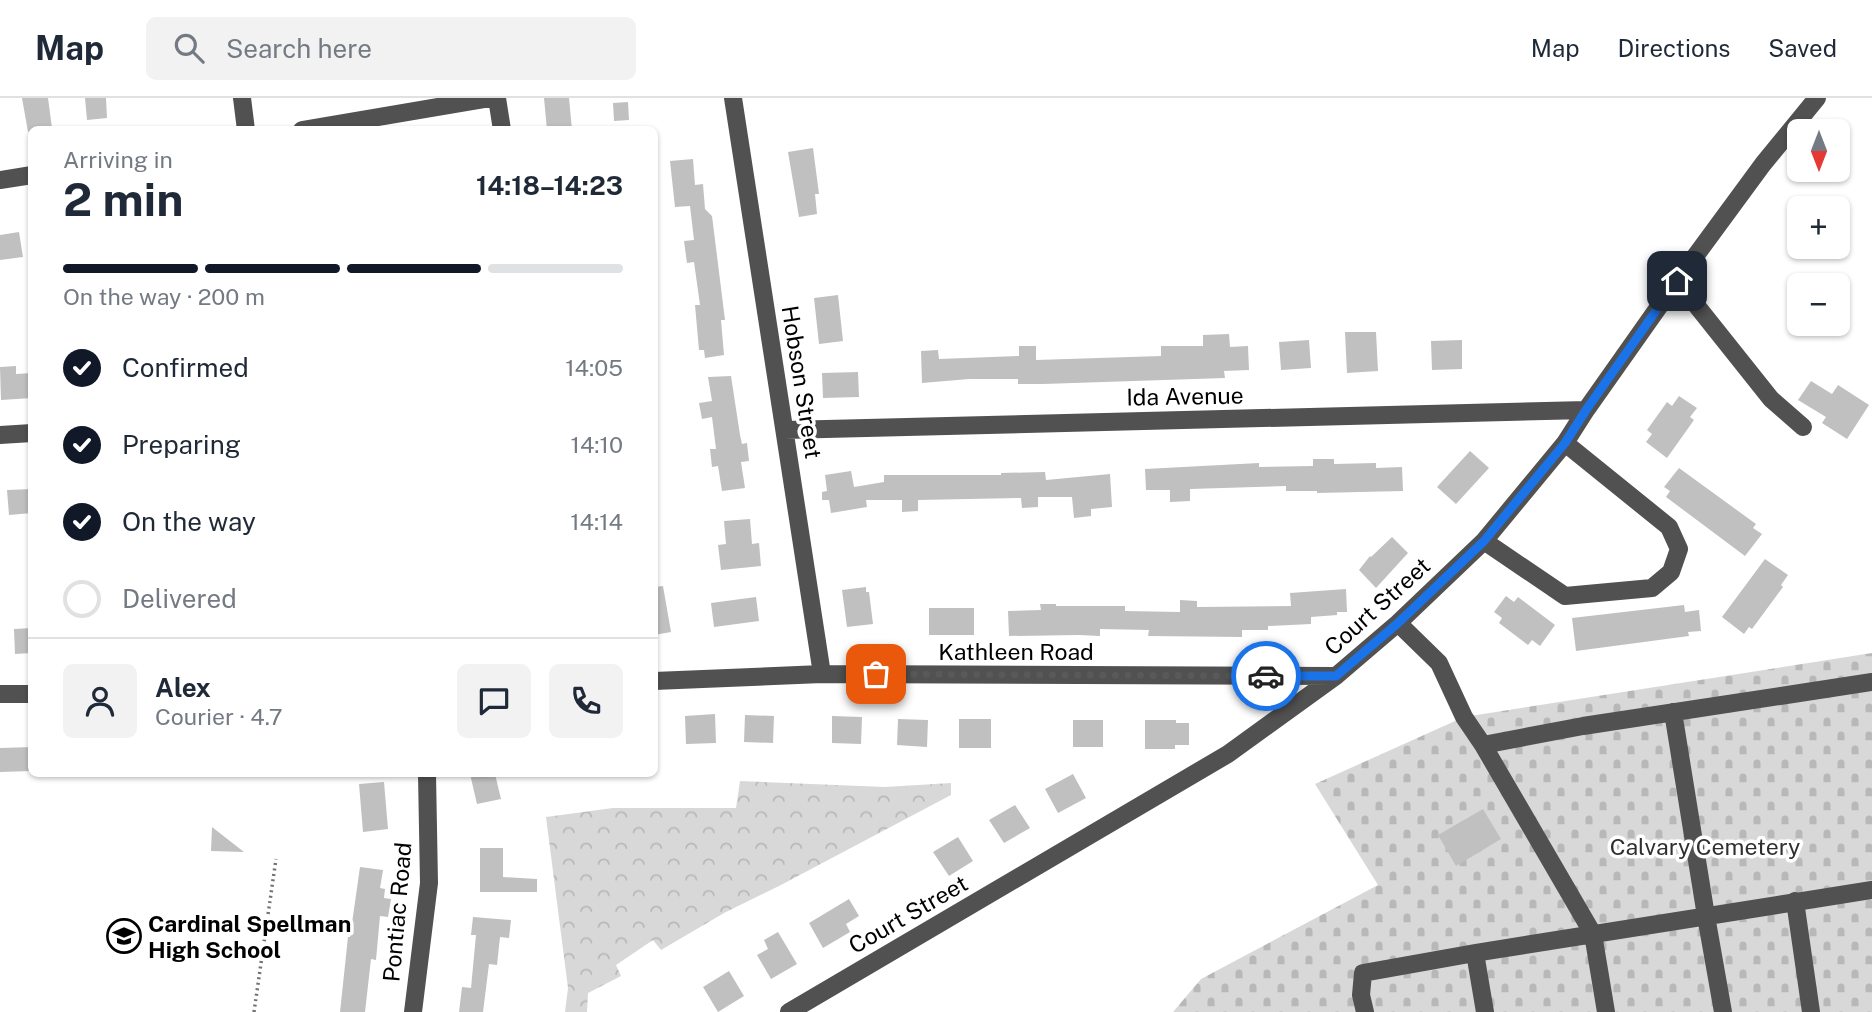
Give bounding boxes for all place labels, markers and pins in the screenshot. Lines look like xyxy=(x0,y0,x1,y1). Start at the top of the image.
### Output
pin xyxy=(1647,251,1707,311)
pin xyxy=(846,644,906,704)
place label: Cardinal Spellman High School xyxy=(148,910,351,963)
school or university icon: Cardinal Spellman High School xyxy=(105,917,143,955)

